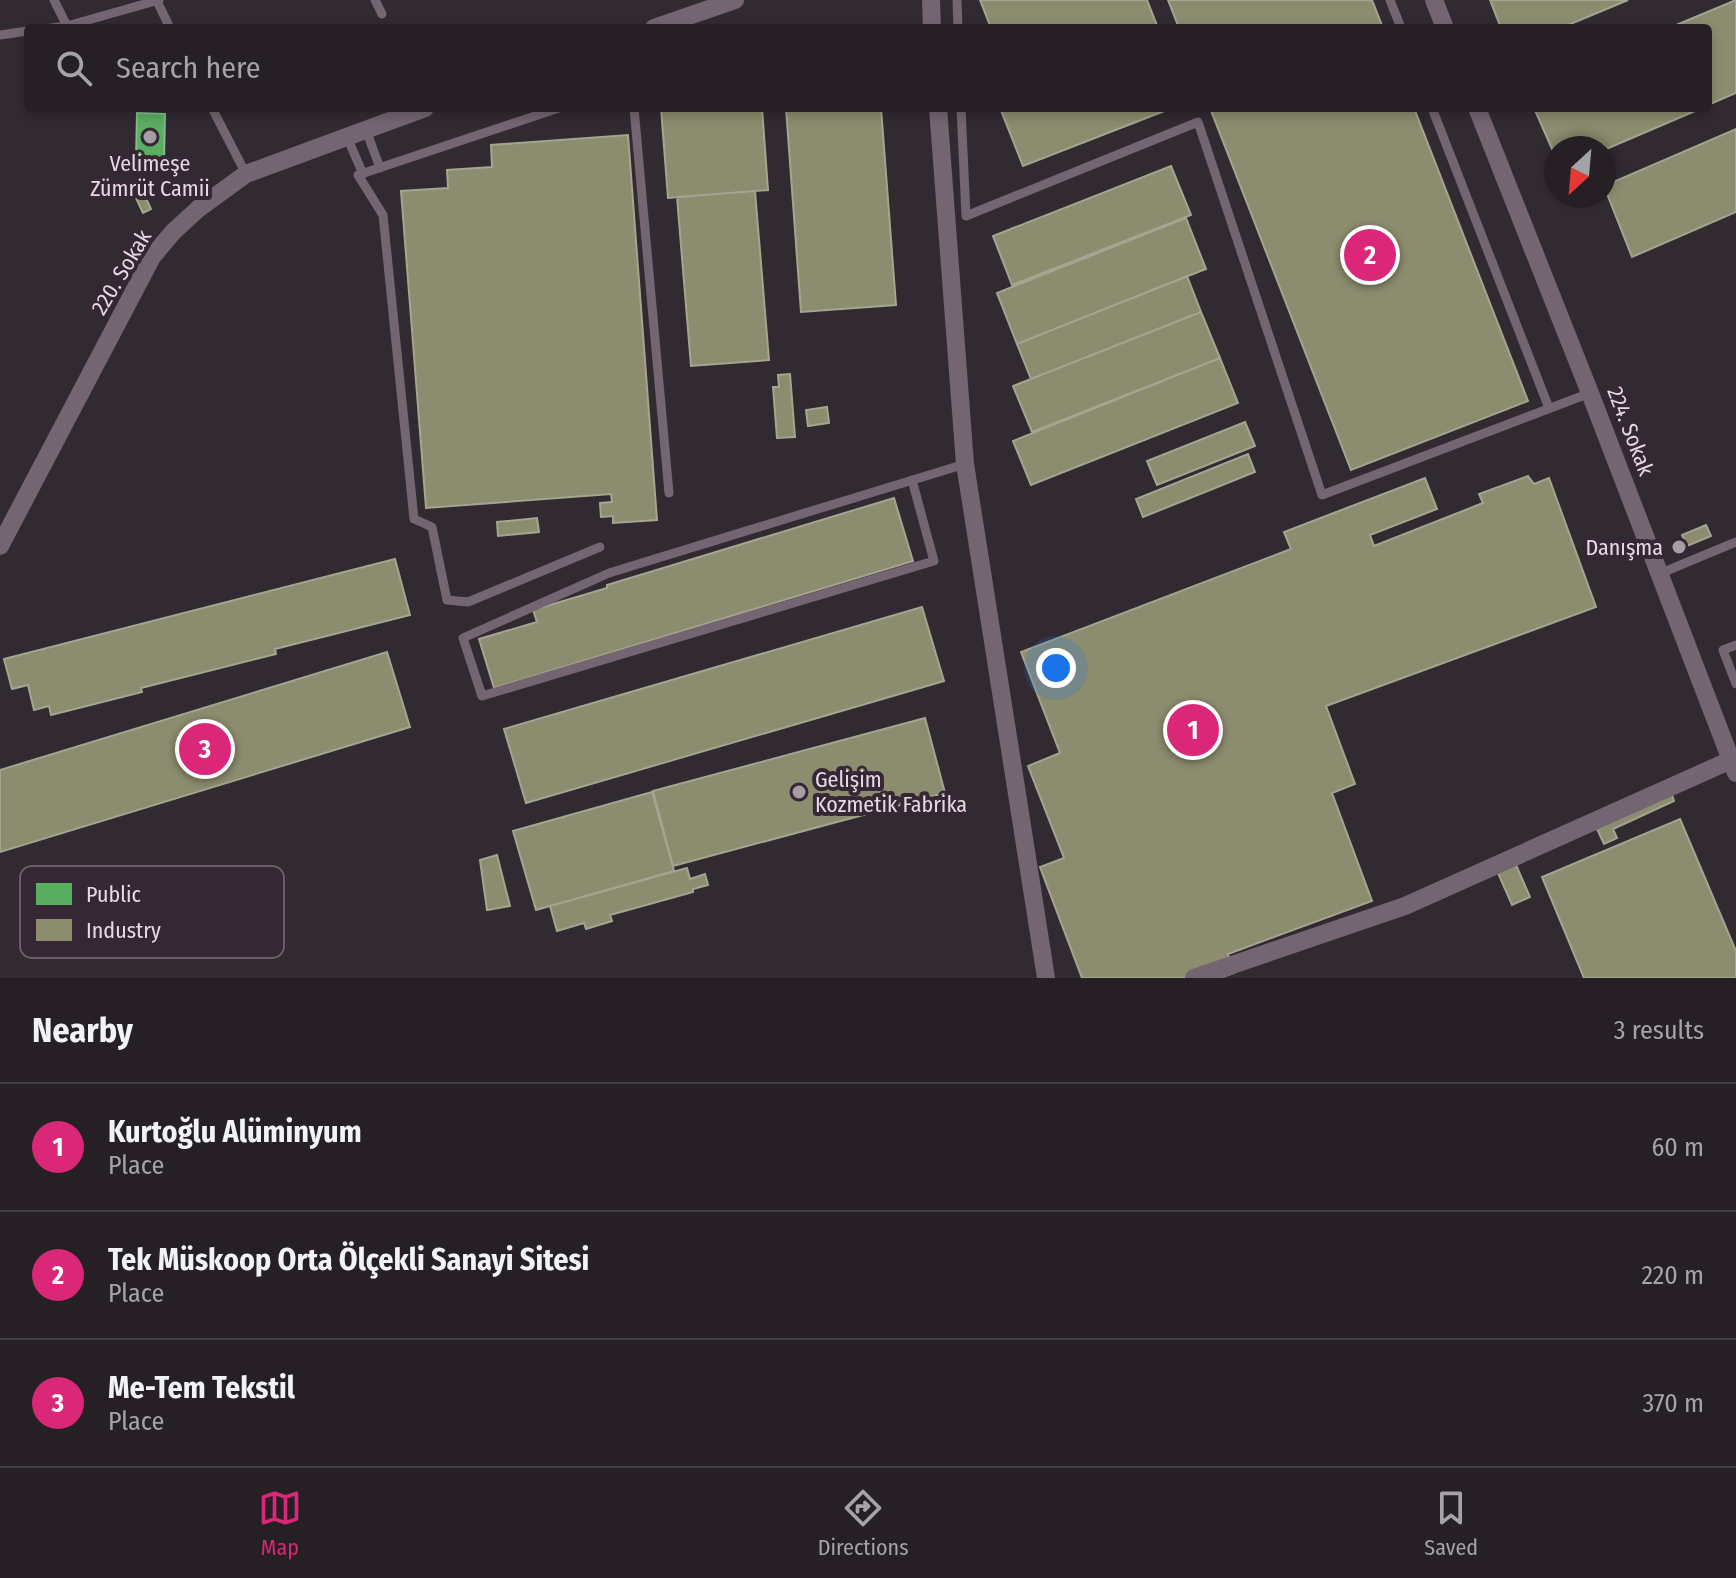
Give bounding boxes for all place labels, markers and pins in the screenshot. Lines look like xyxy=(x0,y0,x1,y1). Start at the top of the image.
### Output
marker: Velimeşe Zümrüt Camii xyxy=(141,128,159,146)
place label: Velimeşe Zümrüt Camii xyxy=(90,150,210,202)
pin: 2 xyxy=(1344,225,1396,285)
place label: Danışma xyxy=(1585,534,1663,561)
marker: Danışma xyxy=(1670,538,1688,556)
pin: 1 xyxy=(1167,700,1219,760)
pin: 3 xyxy=(179,719,231,779)
place label: Gelişim Kozmetik Fabrika xyxy=(815,766,967,818)
marker: Gelişim Kozmetik Fabrika xyxy=(790,783,808,801)

